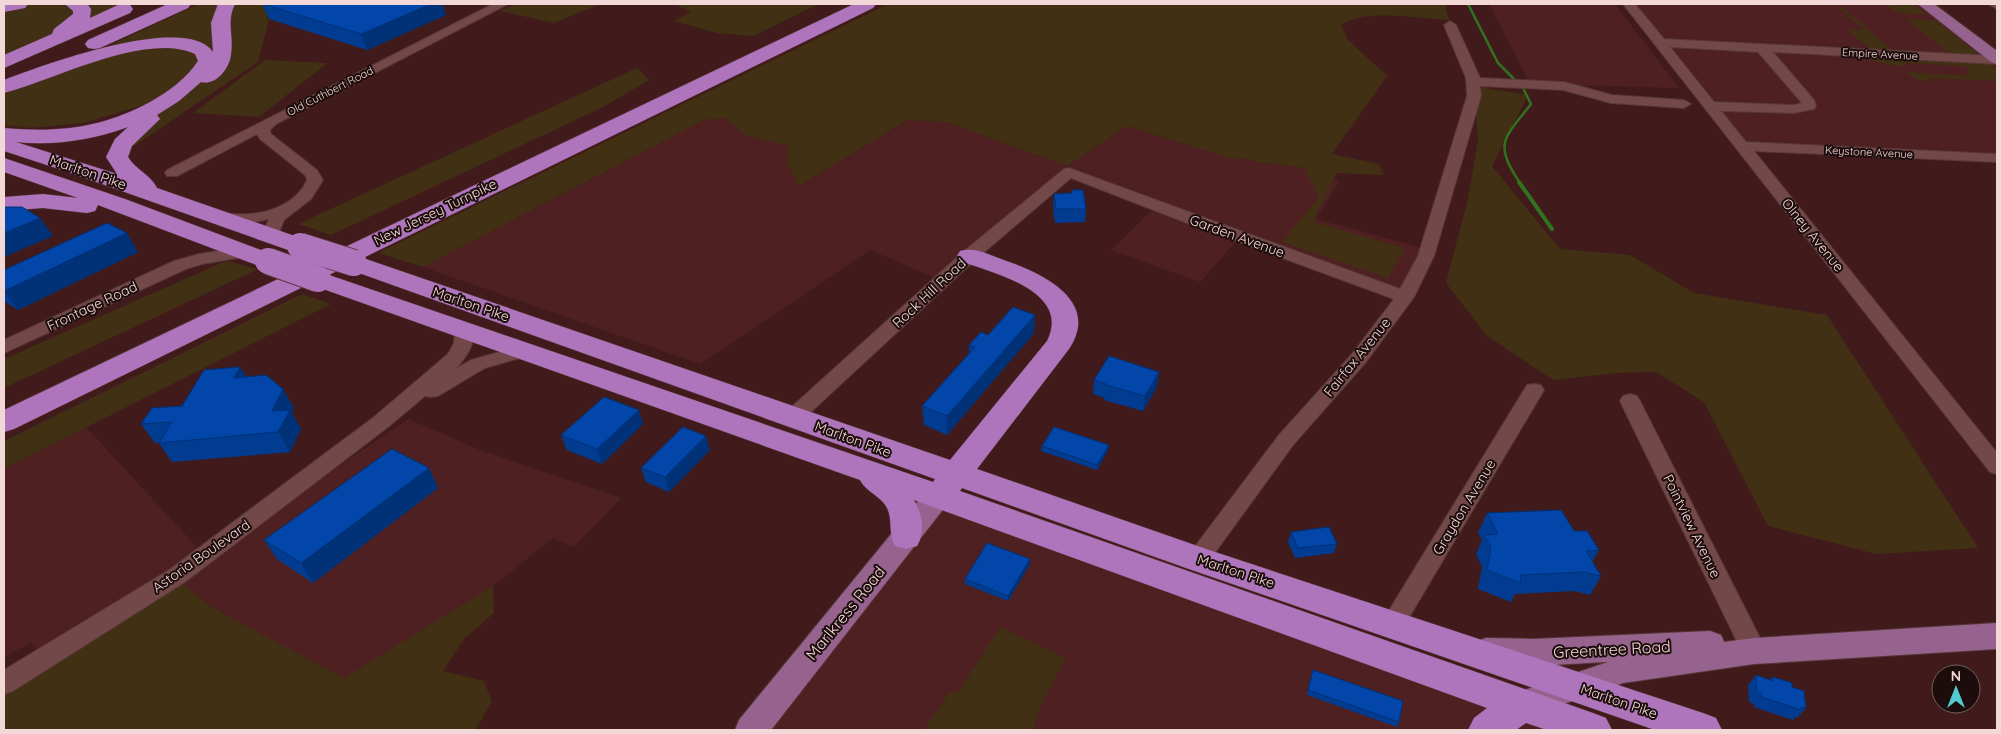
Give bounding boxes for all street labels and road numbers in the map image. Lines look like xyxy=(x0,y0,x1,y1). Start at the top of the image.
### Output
street label: Empire Avenue xyxy=(1842,45,1918,63)
street label: Old Cuthbert Road xyxy=(284,63,376,119)
street label: Keystone Avenue xyxy=(1825,143,1913,161)
street label: Marlton Pike xyxy=(47,150,129,194)
street label: New Jersey Turnpike xyxy=(370,174,500,250)
street label: Olney Avenue xyxy=(1778,195,1848,276)
street label: Garden Avenue xyxy=(1187,210,1287,262)
street label: Rock Hill Road xyxy=(888,254,970,332)
street label: Frontage Road xyxy=(44,277,140,335)
street label: Marlton Pike xyxy=(430,282,512,326)
street label: Fairfax Avenue xyxy=(1320,314,1394,400)
street label: Marlton Pike xyxy=(812,417,894,461)
street label: Graydon Avenue xyxy=(1428,456,1500,558)
street label: Pointview Avenue xyxy=(1659,471,1725,581)
street label: Astoria Boulevard xyxy=(149,516,253,596)
street label: Marlton Pike xyxy=(1195,550,1277,592)
street label: Marlkress Road xyxy=(801,562,889,664)
street label: Greentree Road xyxy=(1553,636,1671,662)
street label: Marlton Pike xyxy=(1578,679,1660,723)

